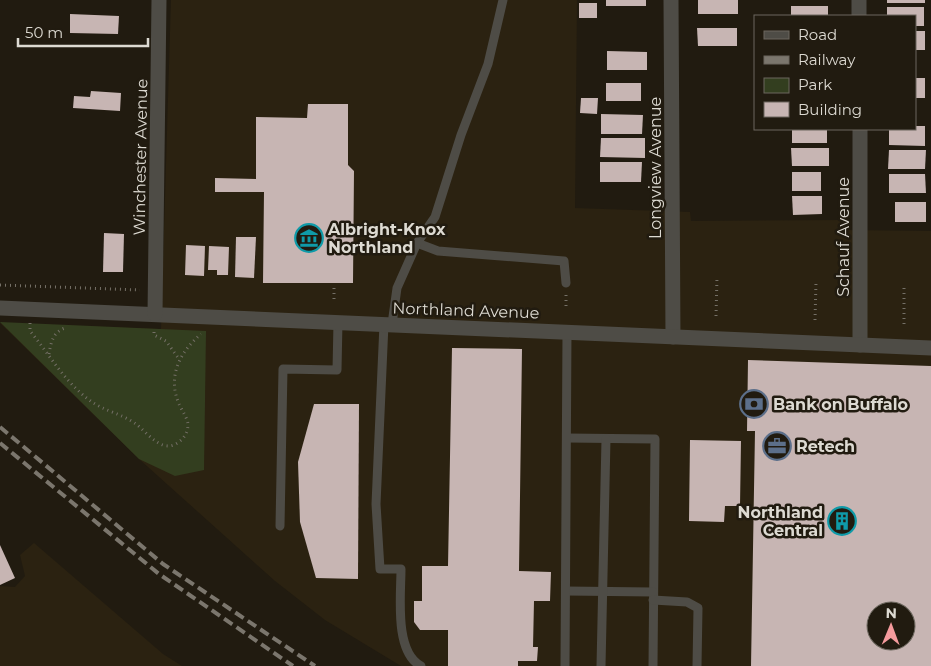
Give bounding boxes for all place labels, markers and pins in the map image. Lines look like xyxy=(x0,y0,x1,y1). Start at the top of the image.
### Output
place label: Albright-Knox Northland xyxy=(327,220,446,257)
museum icon: Albright-Knox Northland xyxy=(294,223,324,253)
bank icon: Bank on Buffalo xyxy=(739,389,769,419)
place label: Bank on Buffalo xyxy=(773,395,908,414)
office icon: Retech xyxy=(762,431,792,461)
place label: Retech xyxy=(796,437,855,456)
place label: Northland Central xyxy=(738,503,823,540)
building icon: Northland Central xyxy=(827,506,857,536)

